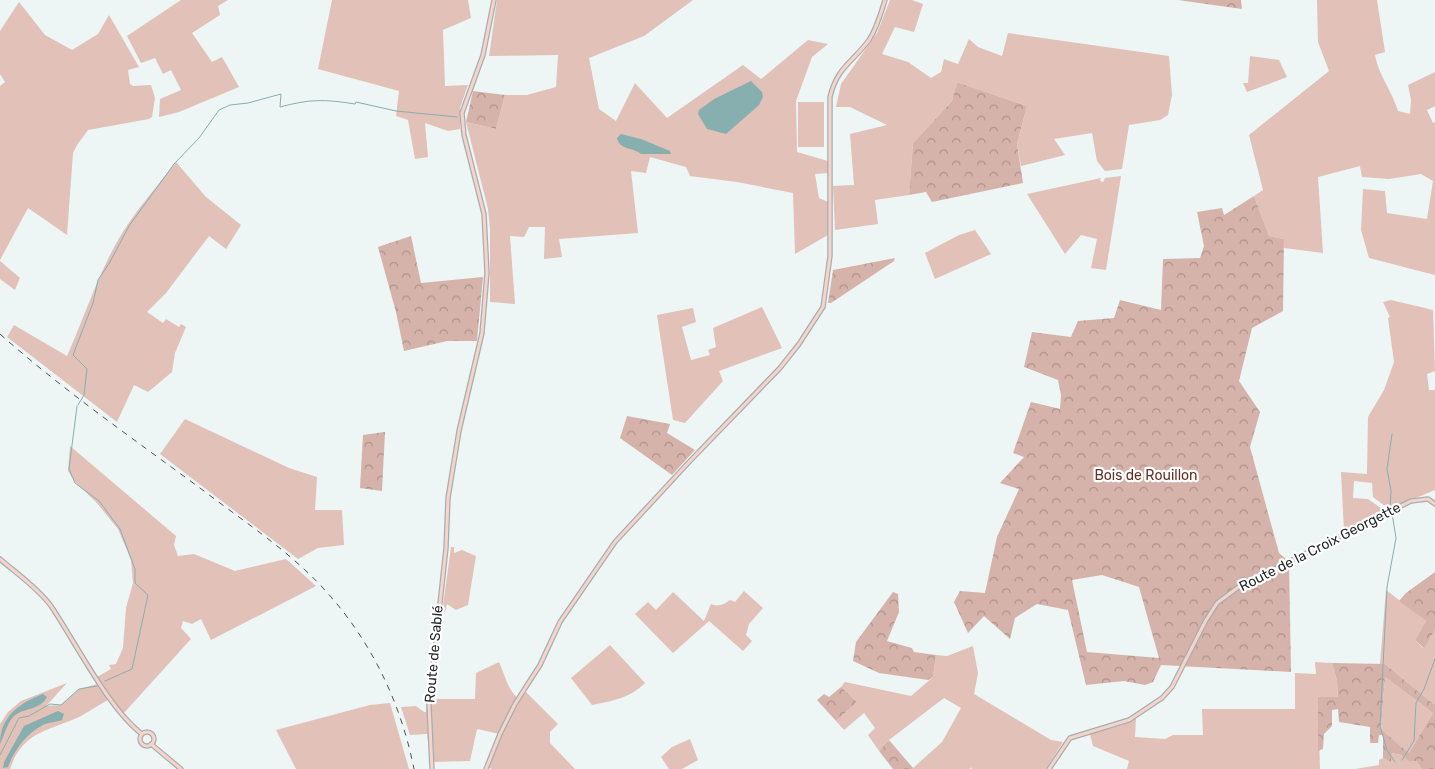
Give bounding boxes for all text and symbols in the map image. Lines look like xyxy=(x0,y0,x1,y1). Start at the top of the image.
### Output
park label: Bois de Rouillon xyxy=(1094,467,1198,484)
street label: Route de la Croix Georgette xyxy=(1236,499,1404,595)
street label: Route de Sablé xyxy=(421,604,447,704)

